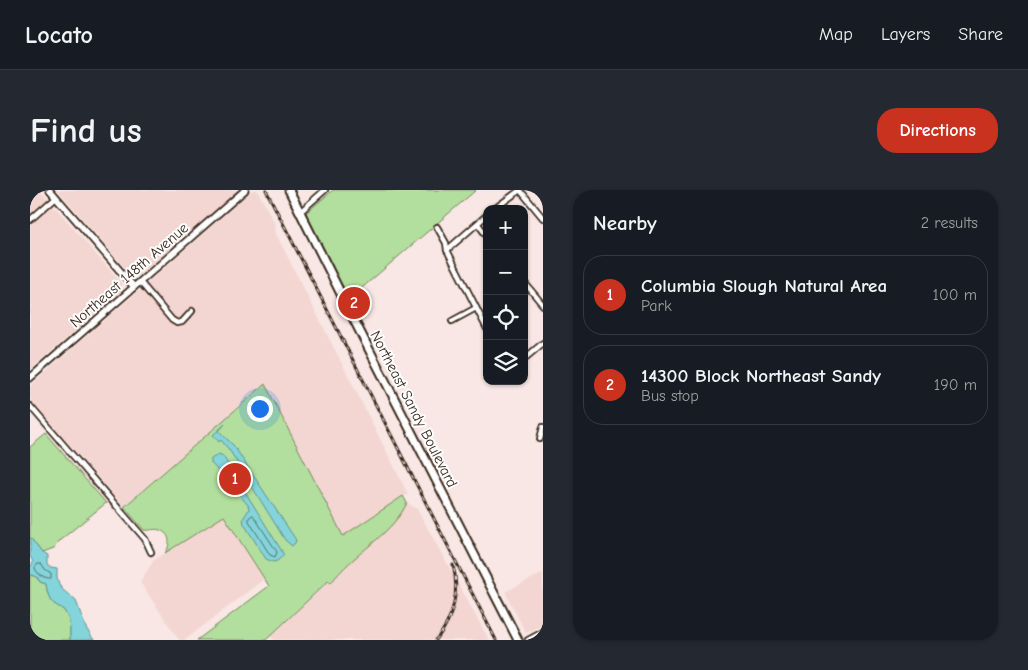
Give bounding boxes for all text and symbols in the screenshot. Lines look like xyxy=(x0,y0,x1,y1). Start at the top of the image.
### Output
text: Locato xyxy=(25,21,93,49)
text: Map xyxy=(819,24,853,45)
text: Layers xyxy=(881,24,930,45)
text: Share xyxy=(958,24,1003,45)
button: Directions xyxy=(877,108,998,153)
text: Find us xyxy=(30,110,142,151)
map controls xyxy=(483,205,528,385)
button: + xyxy=(483,205,528,250)
text: Nearby xyxy=(593,211,657,235)
text: 2 results xyxy=(921,214,978,232)
street label: Northeast 148th Avenue xyxy=(66,218,192,331)
button: − xyxy=(483,250,528,295)
text: Columbia Slough Natural Area xyxy=(641,275,887,297)
pin: 2 xyxy=(338,284,370,322)
text: 1 xyxy=(607,286,613,304)
text: 100 m xyxy=(933,286,977,304)
button: locate xyxy=(483,295,528,340)
text: Park xyxy=(641,297,672,315)
street label: Northeast Sandy Boulevard xyxy=(367,328,461,490)
button: layers xyxy=(483,340,528,385)
text: 14300 Block Northeast Sandy xyxy=(641,365,881,387)
text: 2 xyxy=(606,376,614,394)
text: 190 m xyxy=(934,376,977,394)
text: Bus stop xyxy=(641,387,699,405)
your location xyxy=(247,396,273,422)
pin: 1 xyxy=(219,460,251,498)

